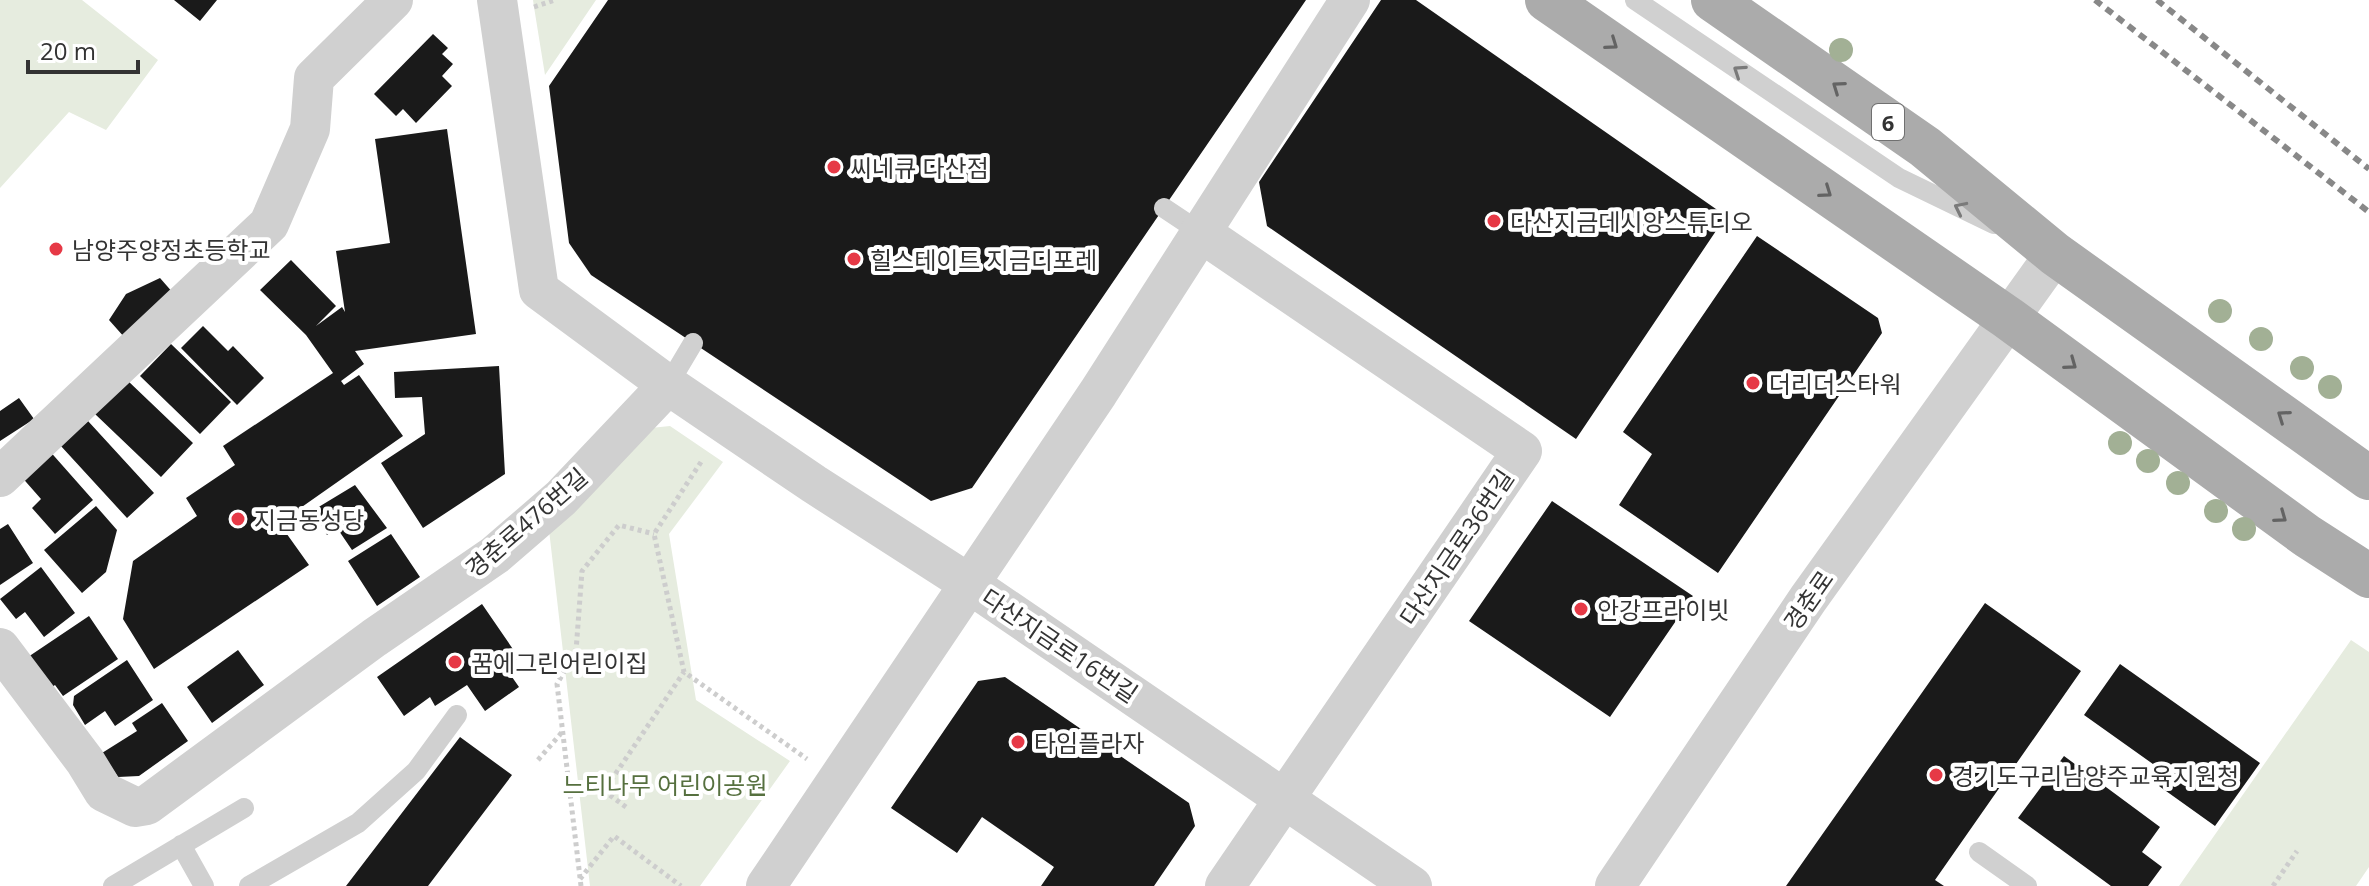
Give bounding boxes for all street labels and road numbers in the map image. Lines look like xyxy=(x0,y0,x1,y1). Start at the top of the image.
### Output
road number: 6 xyxy=(1872,104,1904,140)
street label: 경춘로476번길 xyxy=(458,460,594,584)
street label: 다산지금로36번길 xyxy=(1391,462,1521,632)
street label: 경춘로 xyxy=(1775,563,1841,637)
street label: 다산지금로16번길 xyxy=(975,580,1145,710)

